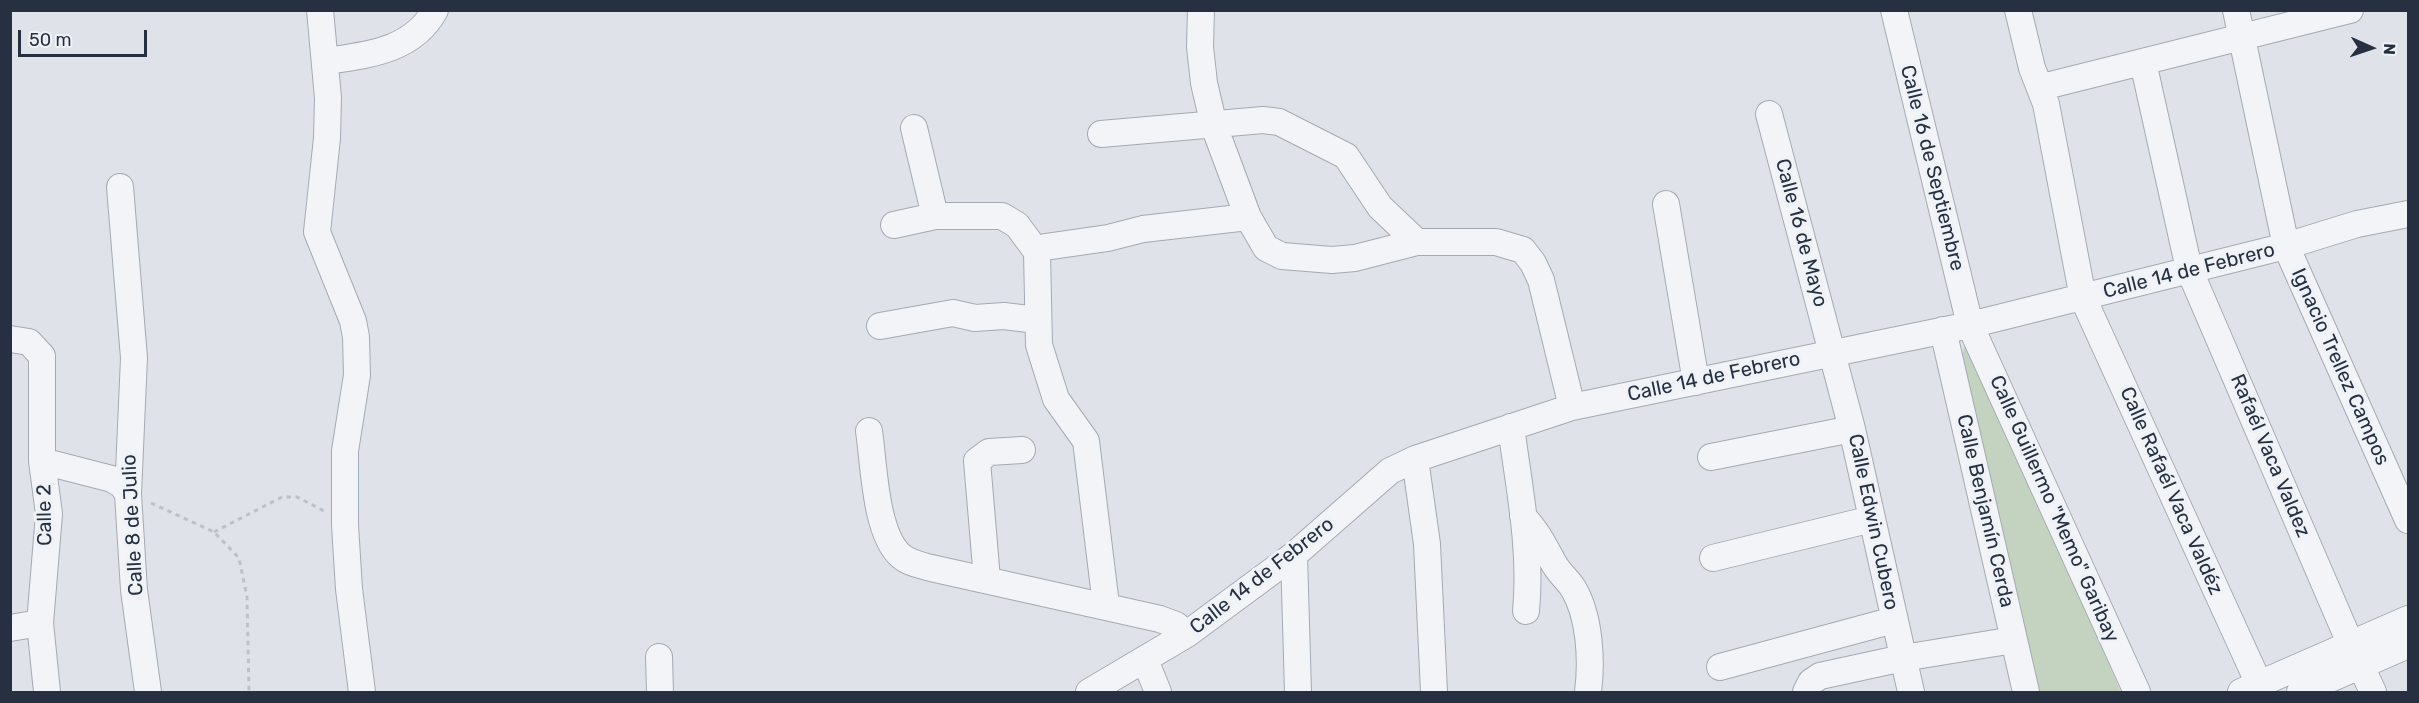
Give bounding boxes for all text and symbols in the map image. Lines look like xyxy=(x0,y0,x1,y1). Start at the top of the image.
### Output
scale bar xyxy=(21,18,150,56)
north arrow xyxy=(2341,18,2401,78)
text: 50 m xyxy=(29,29,72,51)
text: N xyxy=(2380,43,2399,55)
street label: Calle 16 de Septiembre xyxy=(1895,63,1969,273)
street label: Calle 16 de Mayo xyxy=(1770,156,1832,310)
street label: Calle 14 de Febrero xyxy=(2101,238,2277,304)
street label: Ignacio Trellez Campos xyxy=(2286,265,2394,469)
street label: Calle 14 de Febrero xyxy=(1625,347,1803,407)
street label: Rafaél Vaca Valdez xyxy=(2225,371,2315,541)
street label: Calle Guillermo "Memo" Garibay xyxy=(1984,372,2124,646)
street label: Calle Rafaél Vaca Valdéz xyxy=(2114,383,2228,599)
street label: Calle Benjamín Cerda xyxy=(1951,412,2019,610)
street label: Calle Edwin Cubero xyxy=(1843,432,1903,612)
street label: Calle 8 de Julio xyxy=(117,454,149,596)
street label: Calle 2 xyxy=(32,484,58,546)
street label: Calle 14 de Febrero xyxy=(1185,512,1339,640)

